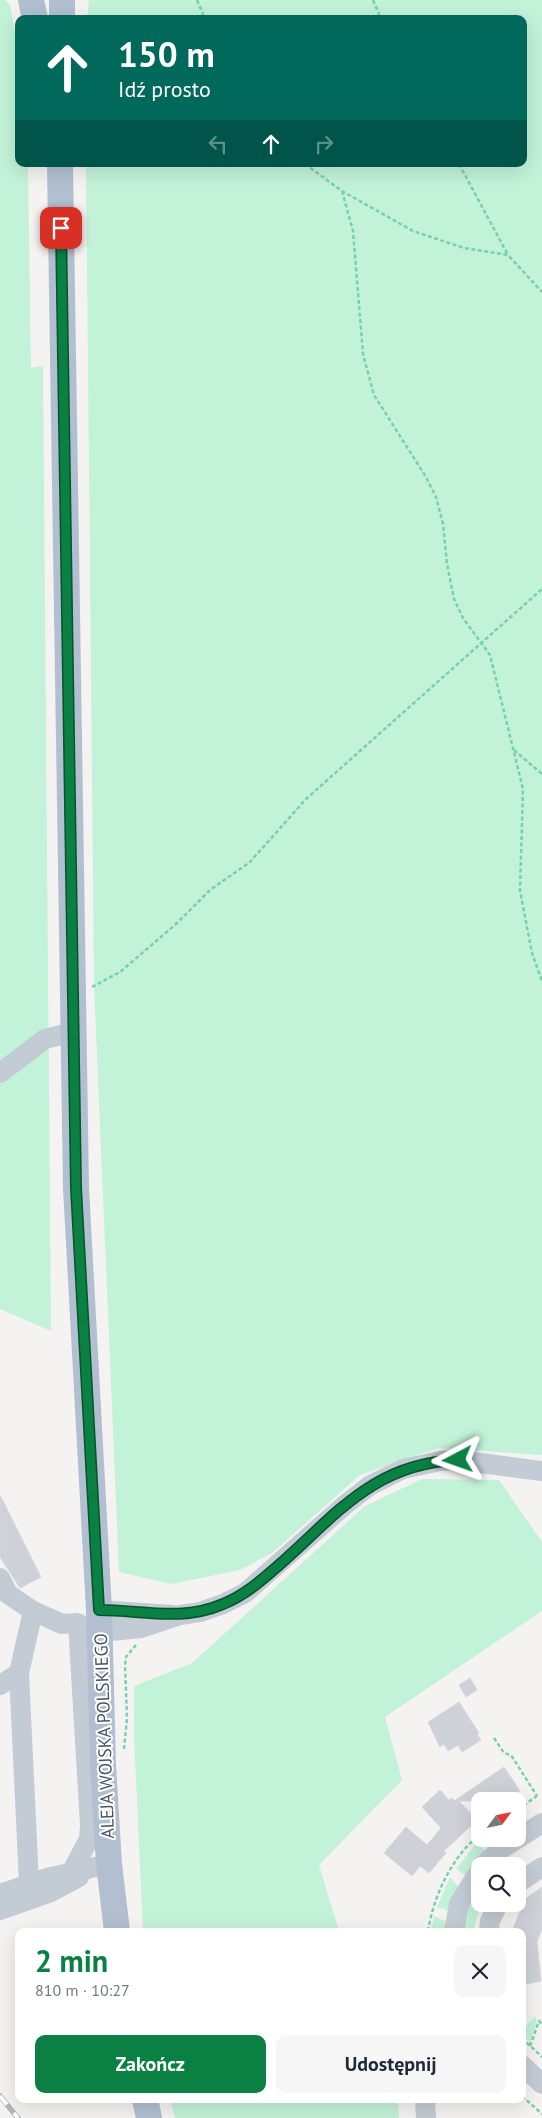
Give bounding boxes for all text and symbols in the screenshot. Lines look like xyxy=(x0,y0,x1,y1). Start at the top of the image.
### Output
text: 150 m xyxy=(118,31,215,77)
icon: ahead xyxy=(35,35,100,100)
text: Idź prosto xyxy=(118,75,211,103)
icon: left xyxy=(204,130,232,158)
icon: ahead xyxy=(257,130,285,158)
icon: right xyxy=(310,130,338,158)
pin xyxy=(40,207,82,249)
icon: arrive xyxy=(47,214,75,242)
position arrow xyxy=(431,1433,483,1485)
street label: ALEJA WOJSKA POLSKIEGO xyxy=(89,1633,119,1839)
north arrow xyxy=(471,1792,526,1848)
map controls xyxy=(471,1792,526,1912)
button: search xyxy=(471,1857,526,1912)
text: 2 min xyxy=(35,1941,108,1980)
button: close xyxy=(454,1945,506,1997)
text: 810 m · 10:27 xyxy=(35,1980,130,2000)
button: Zakończ xyxy=(35,2035,266,2093)
button: Udostępnij xyxy=(276,2035,506,2093)

